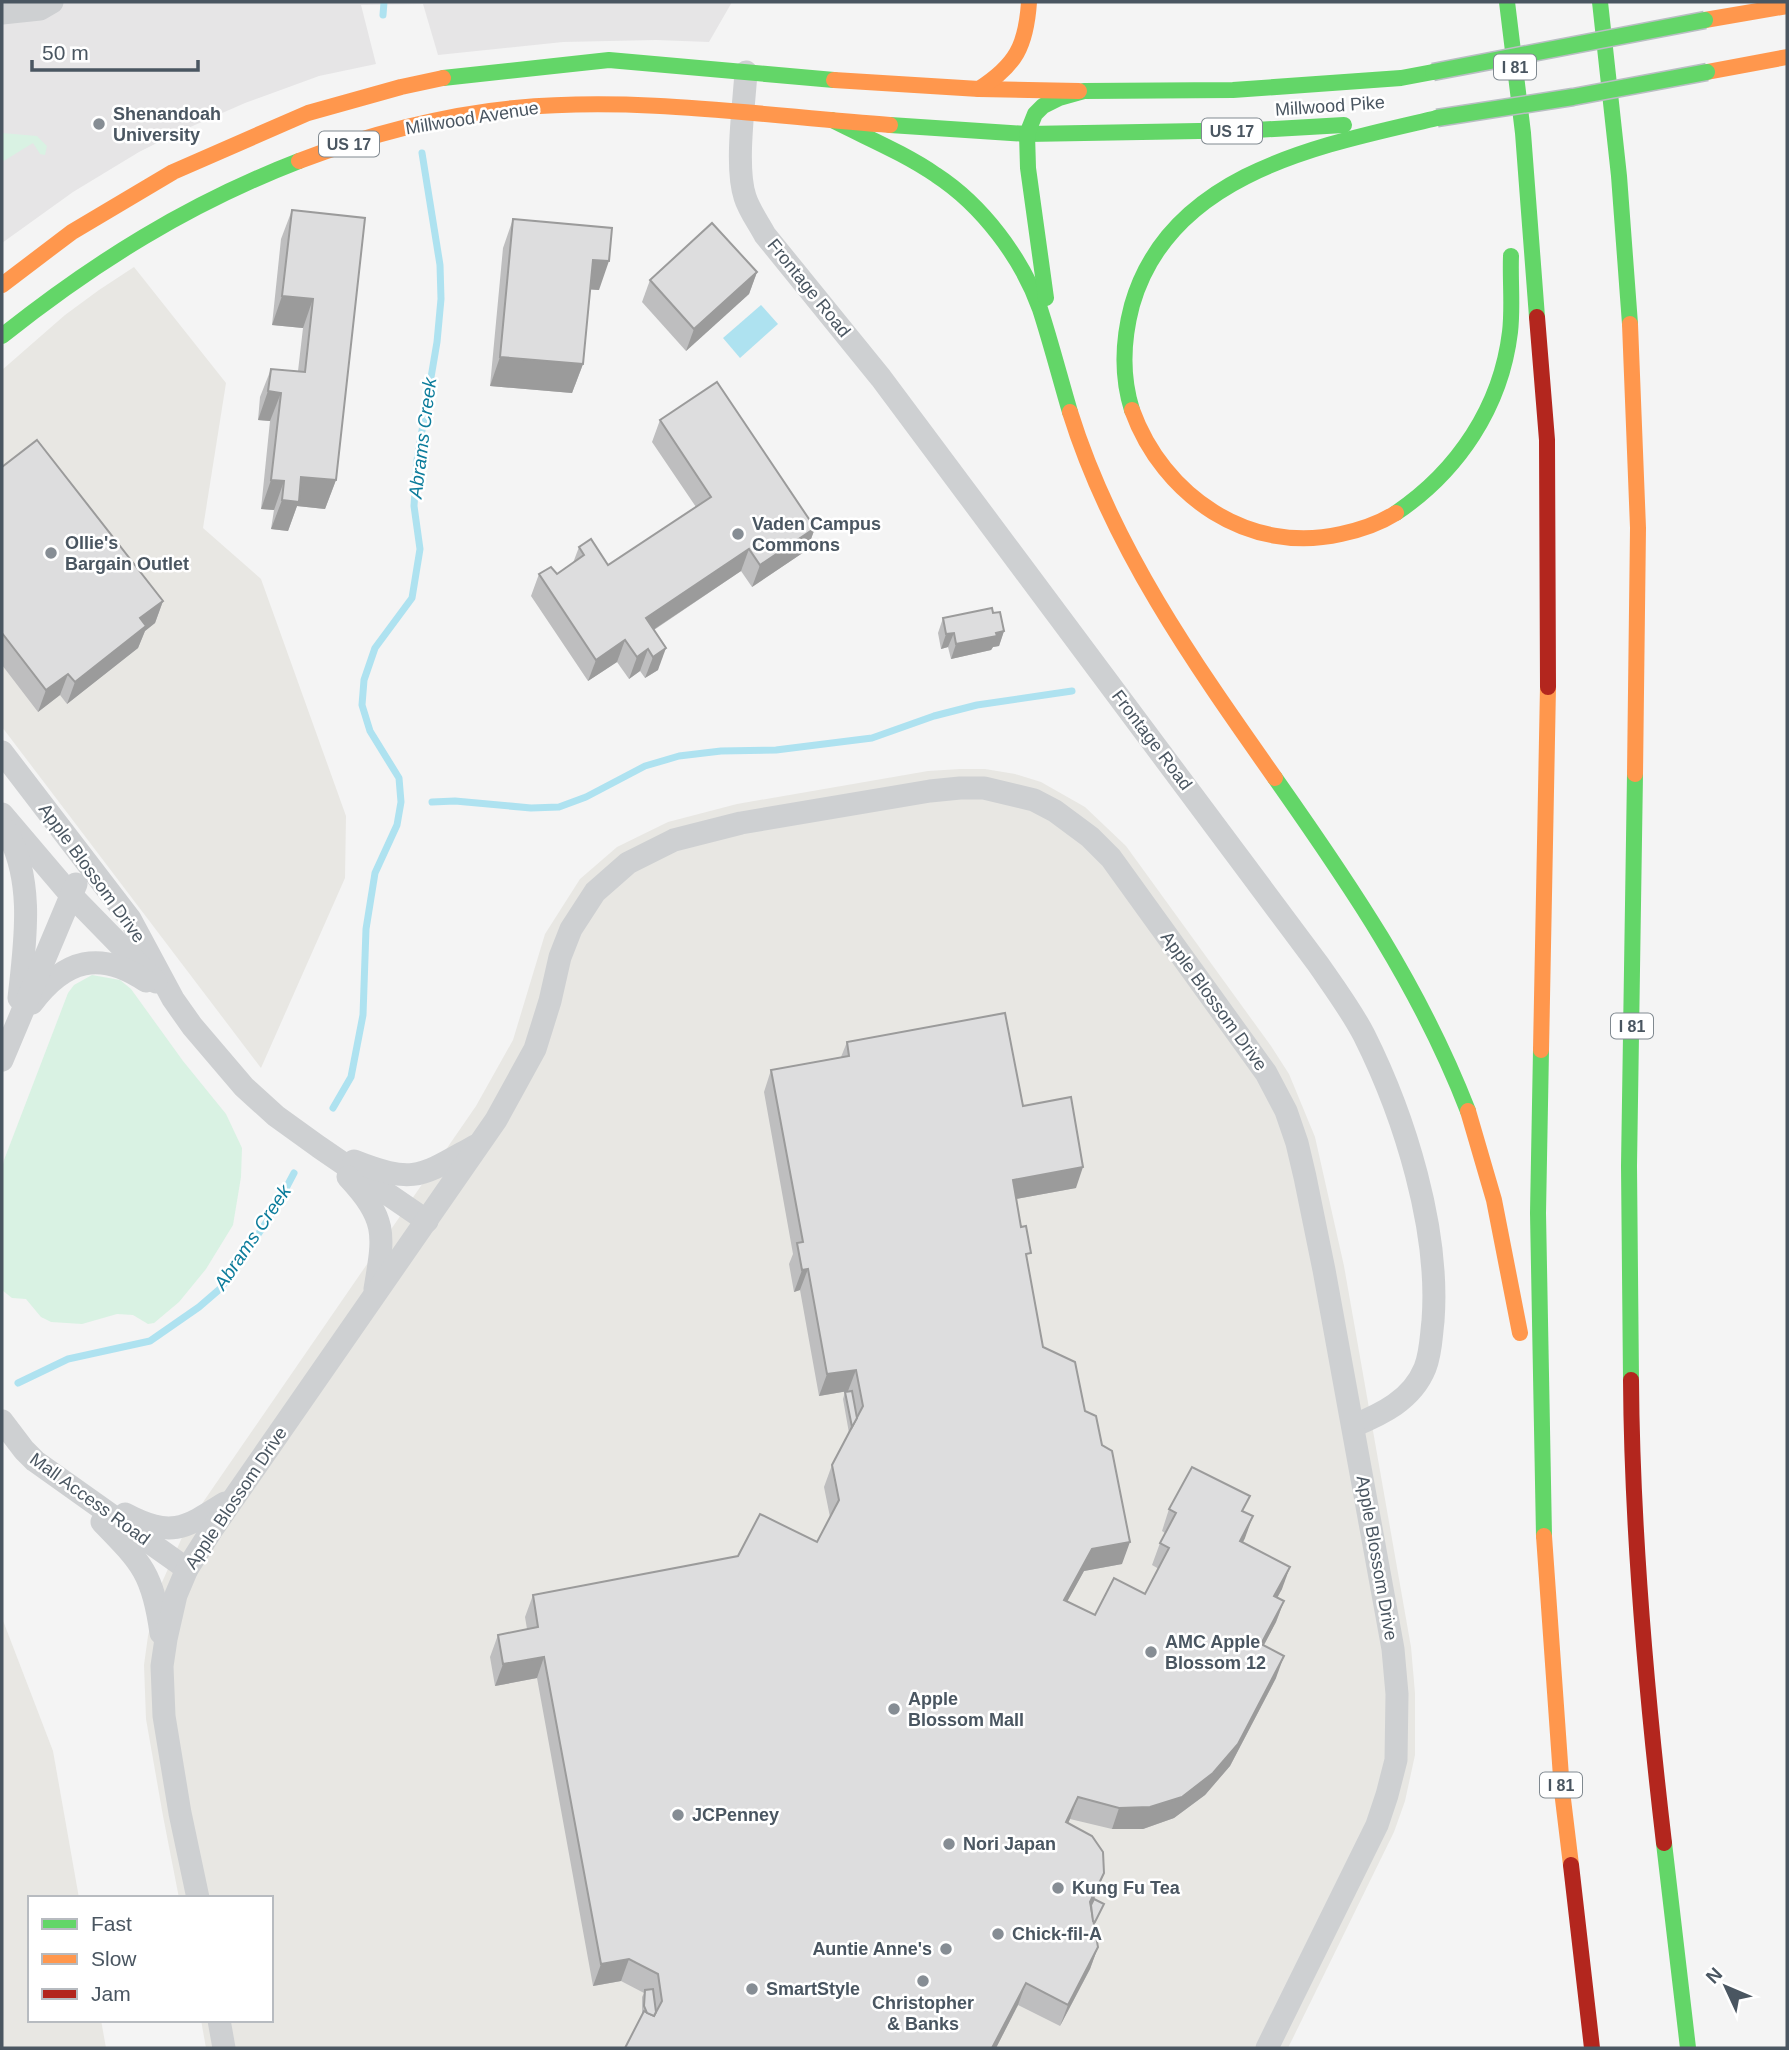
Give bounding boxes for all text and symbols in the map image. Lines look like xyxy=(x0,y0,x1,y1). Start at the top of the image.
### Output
scale bar xyxy=(32,28,198,72)
text: 50 m xyxy=(42,41,89,64)
road number: I 81 xyxy=(1494,54,1536,80)
street label: Millwood Pike xyxy=(1274,92,1386,120)
street label: Millwood Avenue xyxy=(404,98,540,138)
place label: Shenandoah University xyxy=(113,104,221,145)
marker: Shenandoah University xyxy=(91,116,107,132)
road number: US 17 xyxy=(1202,119,1262,144)
road number: US 17 xyxy=(319,132,379,156)
street label: Frontage Road xyxy=(763,235,855,341)
water label: Abrams Creek xyxy=(405,375,440,501)
place label: Vaden Campus Commons xyxy=(752,514,881,555)
marker: Vaden Campus Commons xyxy=(730,526,746,542)
place label: Ollie's Bargain Outlet xyxy=(65,533,189,574)
marker: Ollie's Bargain Outlet xyxy=(43,545,59,561)
street label: Frontage Road xyxy=(1108,686,1196,794)
street label: Apple Blossom Drive xyxy=(35,800,149,946)
street label: Apple Blossom Drive xyxy=(1157,928,1271,1074)
road number: I 81 xyxy=(1611,1014,1653,1038)
water label: Abrams Creek xyxy=(209,1180,296,1294)
street label: Apple Blossom Drive xyxy=(181,1423,291,1573)
street label: Mall Access Road xyxy=(26,1449,154,1549)
street label: Apple Blossom Drive xyxy=(1353,1474,1401,1642)
place label: AMC Apple Blossom 12 xyxy=(1165,1632,1266,1673)
marker: AMC Apple Blossom 12 xyxy=(1143,1644,1159,1660)
place label: Apple Blossom Mall xyxy=(908,1689,1024,1730)
marker: Apple Blossom Mall xyxy=(886,1701,902,1717)
road number: I 81 xyxy=(1540,1772,1582,1798)
place label: JCPenney xyxy=(692,1805,779,1825)
marker: JCPenney xyxy=(670,1807,686,1823)
place label: Nori Japan xyxy=(963,1834,1056,1854)
marker: Nori Japan xyxy=(941,1836,957,1852)
place label: Kung Fu Tea xyxy=(1072,1878,1181,1898)
marker: Kung Fu Tea xyxy=(1050,1880,1066,1896)
legend xyxy=(28,1896,273,2022)
text: Fast xyxy=(91,1912,132,1935)
place label: Chick-fil-A xyxy=(1012,1924,1102,1944)
marker: Chick-fil-A xyxy=(990,1926,1006,1942)
place label: Auntie Anne's xyxy=(812,1939,932,1959)
marker: Auntie Anne's xyxy=(938,1941,954,1957)
text: Slow xyxy=(91,1947,137,1970)
north arrow xyxy=(1691,1952,1761,2022)
text: N xyxy=(1702,1963,1726,1988)
marker: Christopher & Banks xyxy=(915,1973,931,1989)
place label: SmartStyle xyxy=(766,1979,860,1999)
marker: SmartStyle xyxy=(744,1981,760,1997)
text: Jam xyxy=(91,1982,131,2005)
place label: Christopher & Banks xyxy=(872,1993,974,2034)

